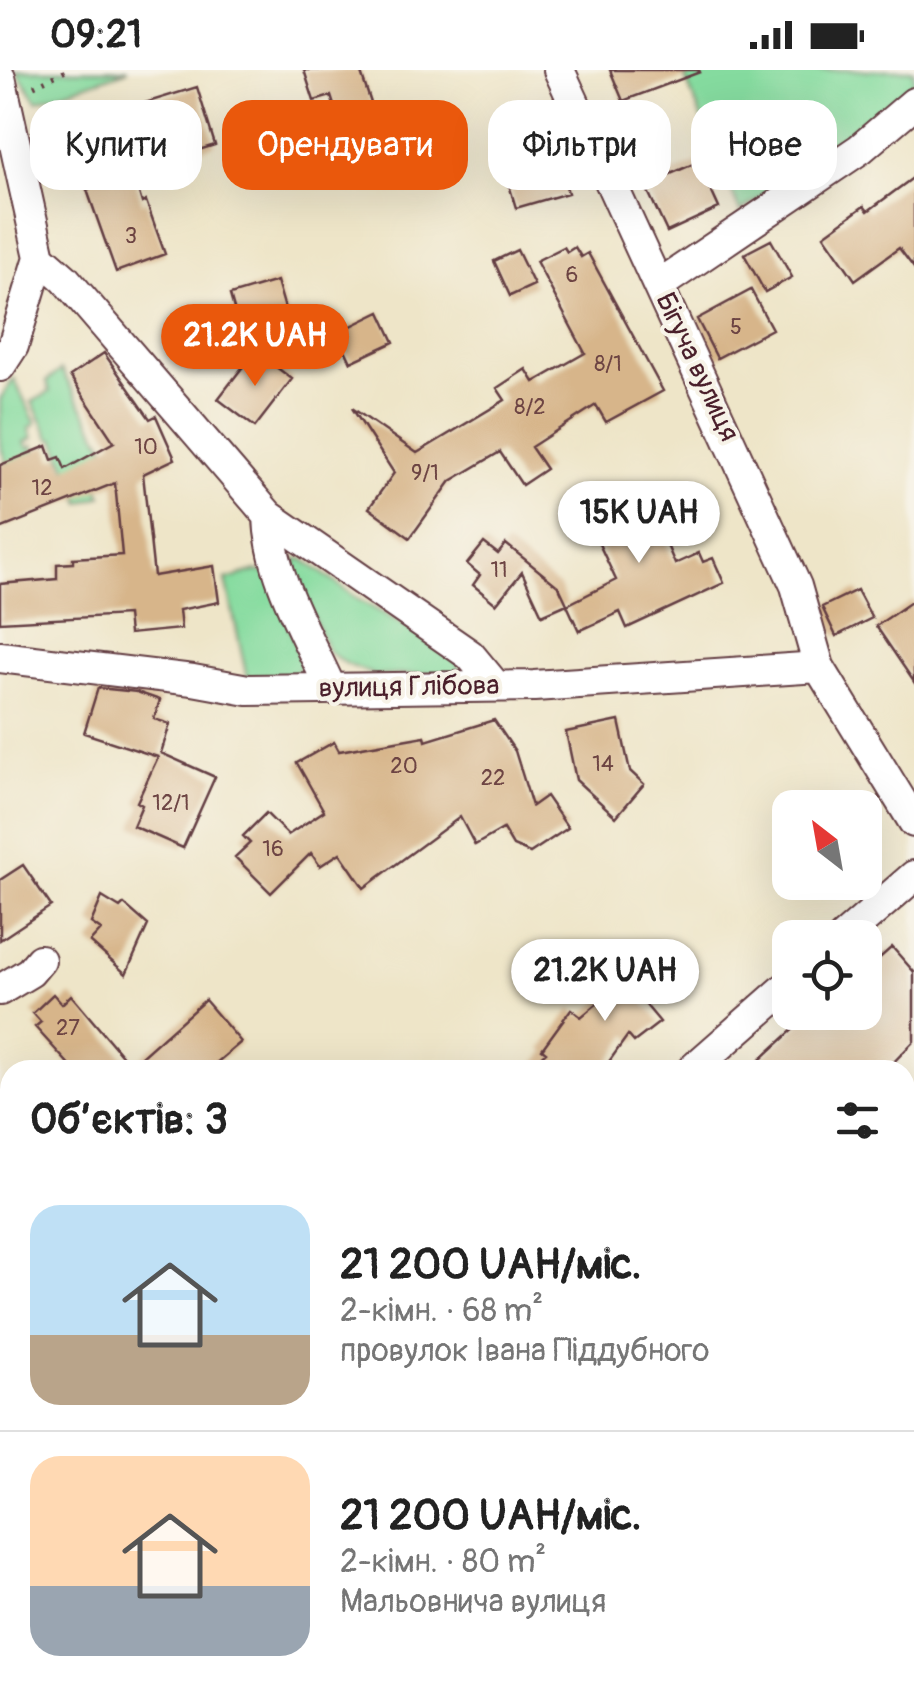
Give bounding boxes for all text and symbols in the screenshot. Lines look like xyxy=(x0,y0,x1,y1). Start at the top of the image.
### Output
text: 09:21 xyxy=(50,11,142,59)
chip: Купити xyxy=(30,100,202,190)
chip: Орендувати xyxy=(222,100,468,190)
chip: Фільтри xyxy=(488,100,671,190)
chip: Нове xyxy=(691,100,837,190)
house number: 3 xyxy=(125,222,137,250)
house number: 6 xyxy=(566,261,578,289)
street label: Бігуча вулиця xyxy=(647,287,747,447)
pin: 21.2K UAH xyxy=(141,304,369,389)
house number: 5 xyxy=(730,313,742,341)
text: 21.2K UAH xyxy=(183,316,327,356)
house number: 8/1 xyxy=(594,350,622,378)
house number: 8/2 xyxy=(514,393,546,421)
house number: 10 xyxy=(134,433,158,461)
house number: 9/1 xyxy=(411,459,439,487)
house number: 12 xyxy=(32,474,52,502)
pin: 15K UAH xyxy=(547,481,731,566)
text: 15K UAH xyxy=(580,493,698,533)
house number: 11 xyxy=(490,556,508,584)
street label: вулиця Глібова xyxy=(318,668,500,706)
house number: 14 xyxy=(592,750,614,778)
house number: 20 xyxy=(390,752,418,780)
house number: 22 xyxy=(481,764,505,792)
house number: 12/1 xyxy=(152,789,190,817)
north arrow xyxy=(772,790,882,900)
map controls xyxy=(772,790,882,1030)
house number: 16 xyxy=(262,835,284,863)
button: locate xyxy=(772,920,882,1030)
pin: 21.2K UAH xyxy=(491,939,719,1024)
text: 21.2K UAH xyxy=(533,951,677,991)
house number: 27 xyxy=(56,1014,80,1042)
icon: filters xyxy=(830,1093,885,1148)
text: Об’єктів: 3 xyxy=(30,1094,228,1146)
text: 21 200 UAH/міс. xyxy=(340,1239,641,1291)
icon: home xyxy=(110,1245,230,1365)
text: 2-кімн. · 68 m² xyxy=(340,1291,543,1331)
text: провулок Івана Піддубного xyxy=(340,1331,709,1371)
text: 21 200 UAH/міс. xyxy=(340,1490,641,1542)
icon: home xyxy=(110,1496,230,1616)
text: 2-кімн. · 80 m² xyxy=(340,1542,546,1582)
text: Мальовнича вулиця xyxy=(340,1582,606,1622)

